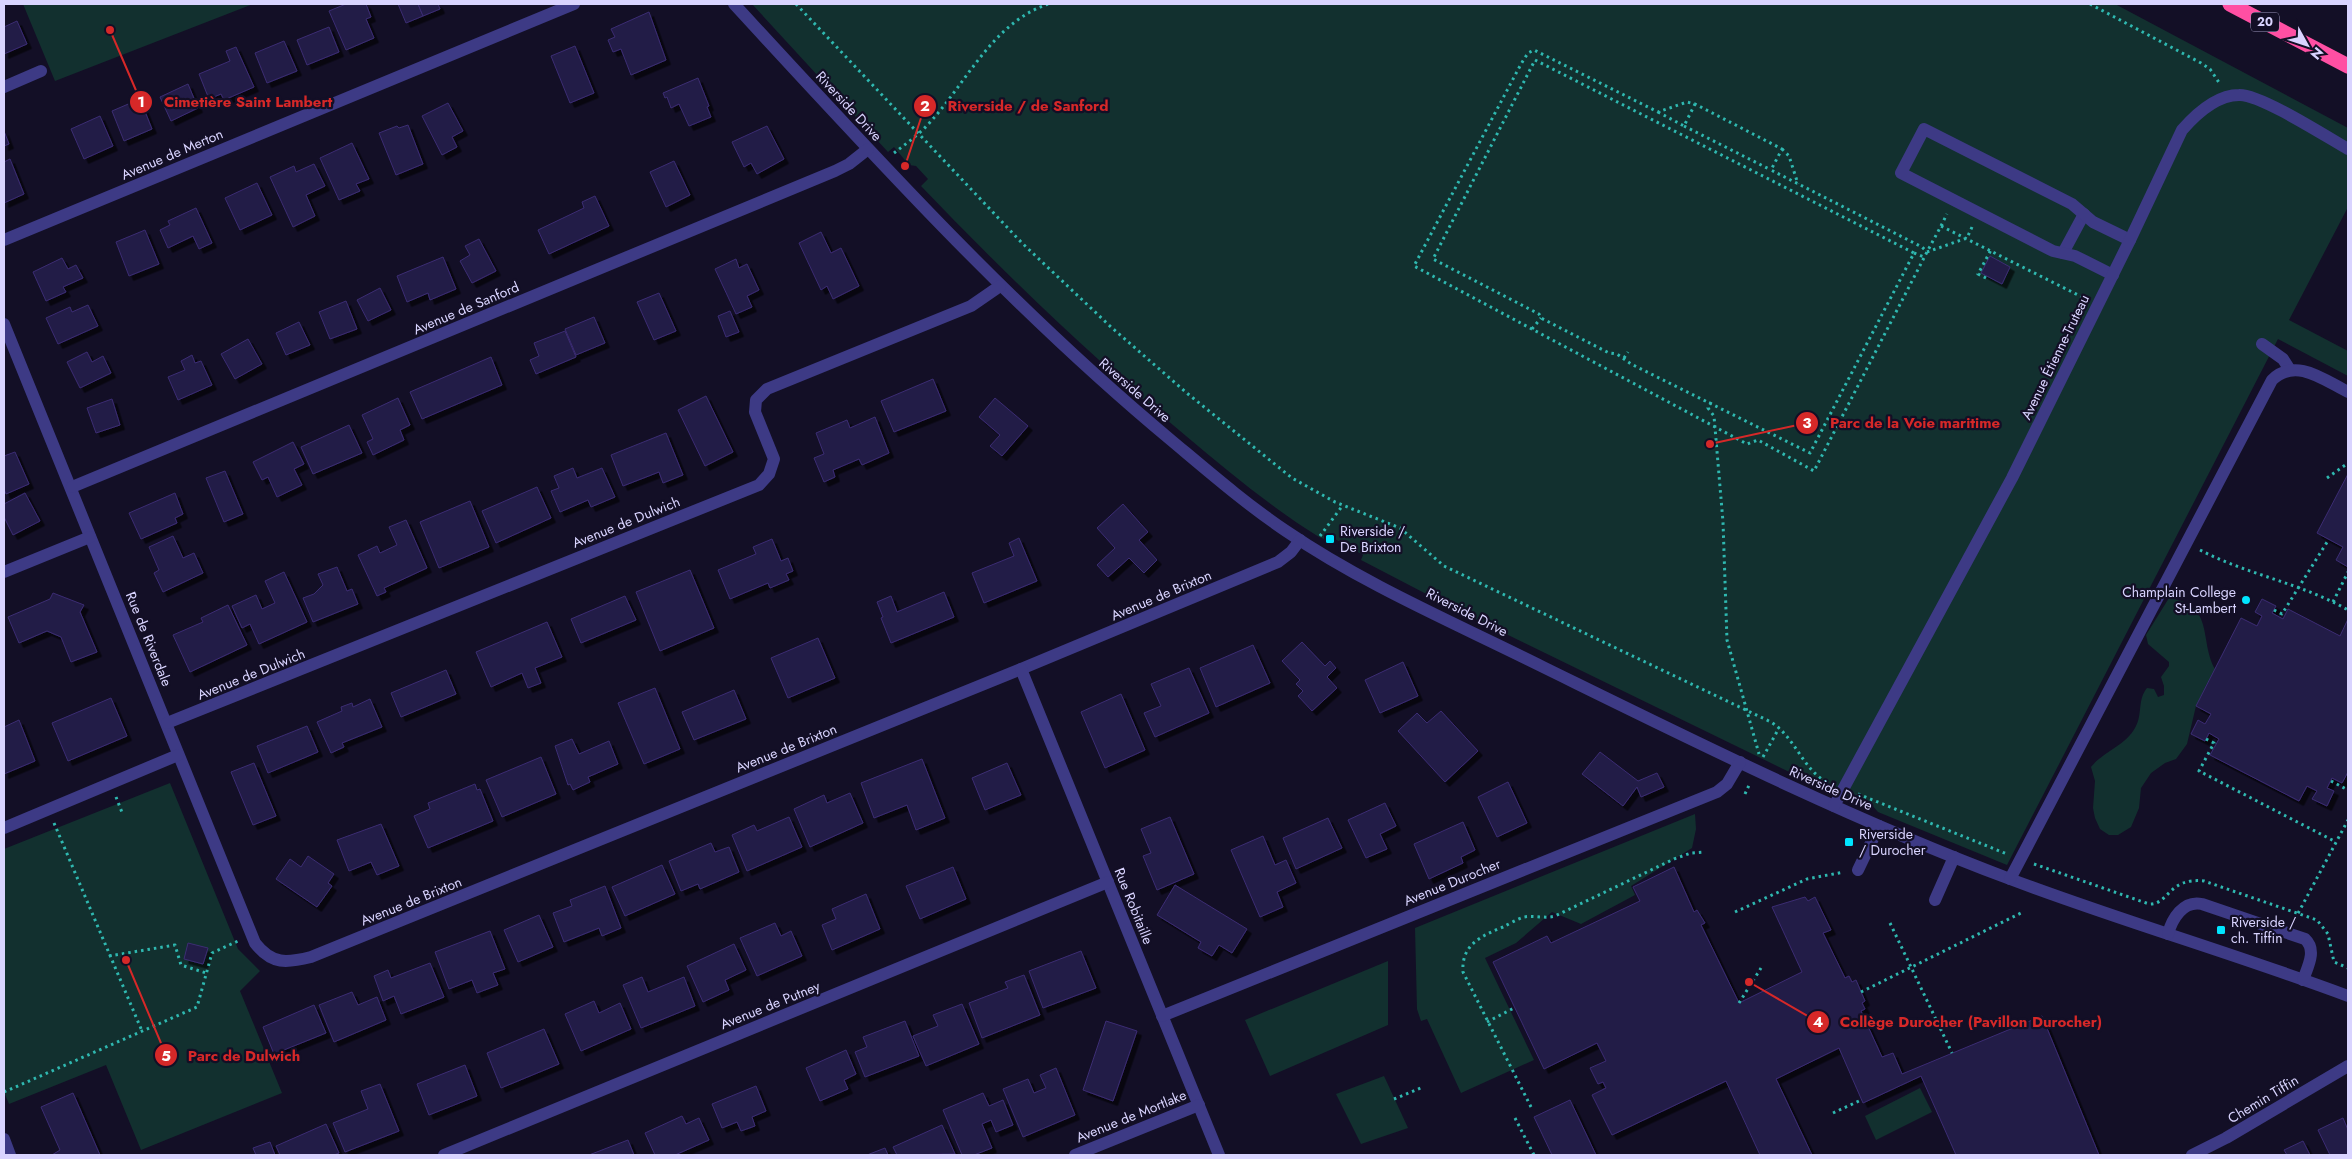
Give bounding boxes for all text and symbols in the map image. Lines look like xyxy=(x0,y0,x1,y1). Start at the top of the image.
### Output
road number: 20 xyxy=(2251,13,2279,32)
north arrow xyxy=(2282,20,2332,70)
text: N xyxy=(2306,43,2328,64)
street label: Riverside Drive xyxy=(811,67,887,145)
callout: Cimetière Saint Lambert xyxy=(129,87,342,117)
text: 1 xyxy=(137,91,145,113)
text: Cimetière Saint Lambert xyxy=(164,91,333,113)
callout: Riverside / de Sanford xyxy=(912,91,1118,121)
text: 2 xyxy=(920,95,930,117)
text: Riverside / de Sanford xyxy=(947,95,1109,117)
street label: Avenue de Merton xyxy=(118,124,226,184)
street label: Avenue de Sanford xyxy=(410,277,522,339)
street label: Avenue Étienne-Truteau xyxy=(2016,291,2094,423)
street label: Riverside Drive xyxy=(1095,353,1175,427)
callout: Parc de la Voie maritime xyxy=(1795,408,2010,438)
text: 3 xyxy=(1802,412,1812,434)
text: Parc de la Voie maritime xyxy=(1830,412,2001,434)
street label: Avenue de Dulwich xyxy=(569,491,683,553)
place label: Riverside / De Brixton xyxy=(1340,521,1405,557)
marker: Riverside / De Brixton xyxy=(1324,533,1336,545)
street label: Avenue de Brixton xyxy=(1108,565,1214,625)
place label: Champlain College St-Lambert xyxy=(2122,582,2237,618)
street label: Riverside Drive xyxy=(1423,583,1511,641)
street label: Rue de Riverdale xyxy=(121,589,177,689)
marker: Champlain College St-Lambert xyxy=(2240,594,2252,606)
street label: Avenue de Dulwich xyxy=(194,643,308,705)
street label: Avenue de Brixton xyxy=(732,719,840,777)
street label: Riverside Drive xyxy=(1786,761,1876,815)
place label: Riverside / Durocher xyxy=(1859,824,1926,860)
marker: Riverside / Durocher xyxy=(1843,836,1855,848)
street label: Avenue Durocher xyxy=(1401,853,1504,911)
street label: Rue Robitaille xyxy=(1110,865,1158,947)
street label: Avenue de Brixton xyxy=(357,872,465,930)
place label: Riverside / ch. Tiffin xyxy=(2231,912,2296,948)
marker: Riverside / ch. Tiffin xyxy=(2215,924,2227,936)
street label: Avenue de Putney xyxy=(717,976,824,1034)
callout: Collège Durocher (Pavillon Durocher) xyxy=(1805,1007,2113,1037)
text: 4 xyxy=(1813,1011,1823,1033)
text: Collège Durocher (Pavillon Durocher) xyxy=(1840,1011,2102,1033)
callout: Parc de Dulwich xyxy=(153,1040,310,1070)
text: 5 xyxy=(161,1045,171,1067)
text: Parc de Dulwich xyxy=(188,1045,300,1067)
street label: Chemin Tiffin xyxy=(2224,1070,2302,1128)
street label: Avenue de Mortlake xyxy=(1073,1085,1189,1147)

